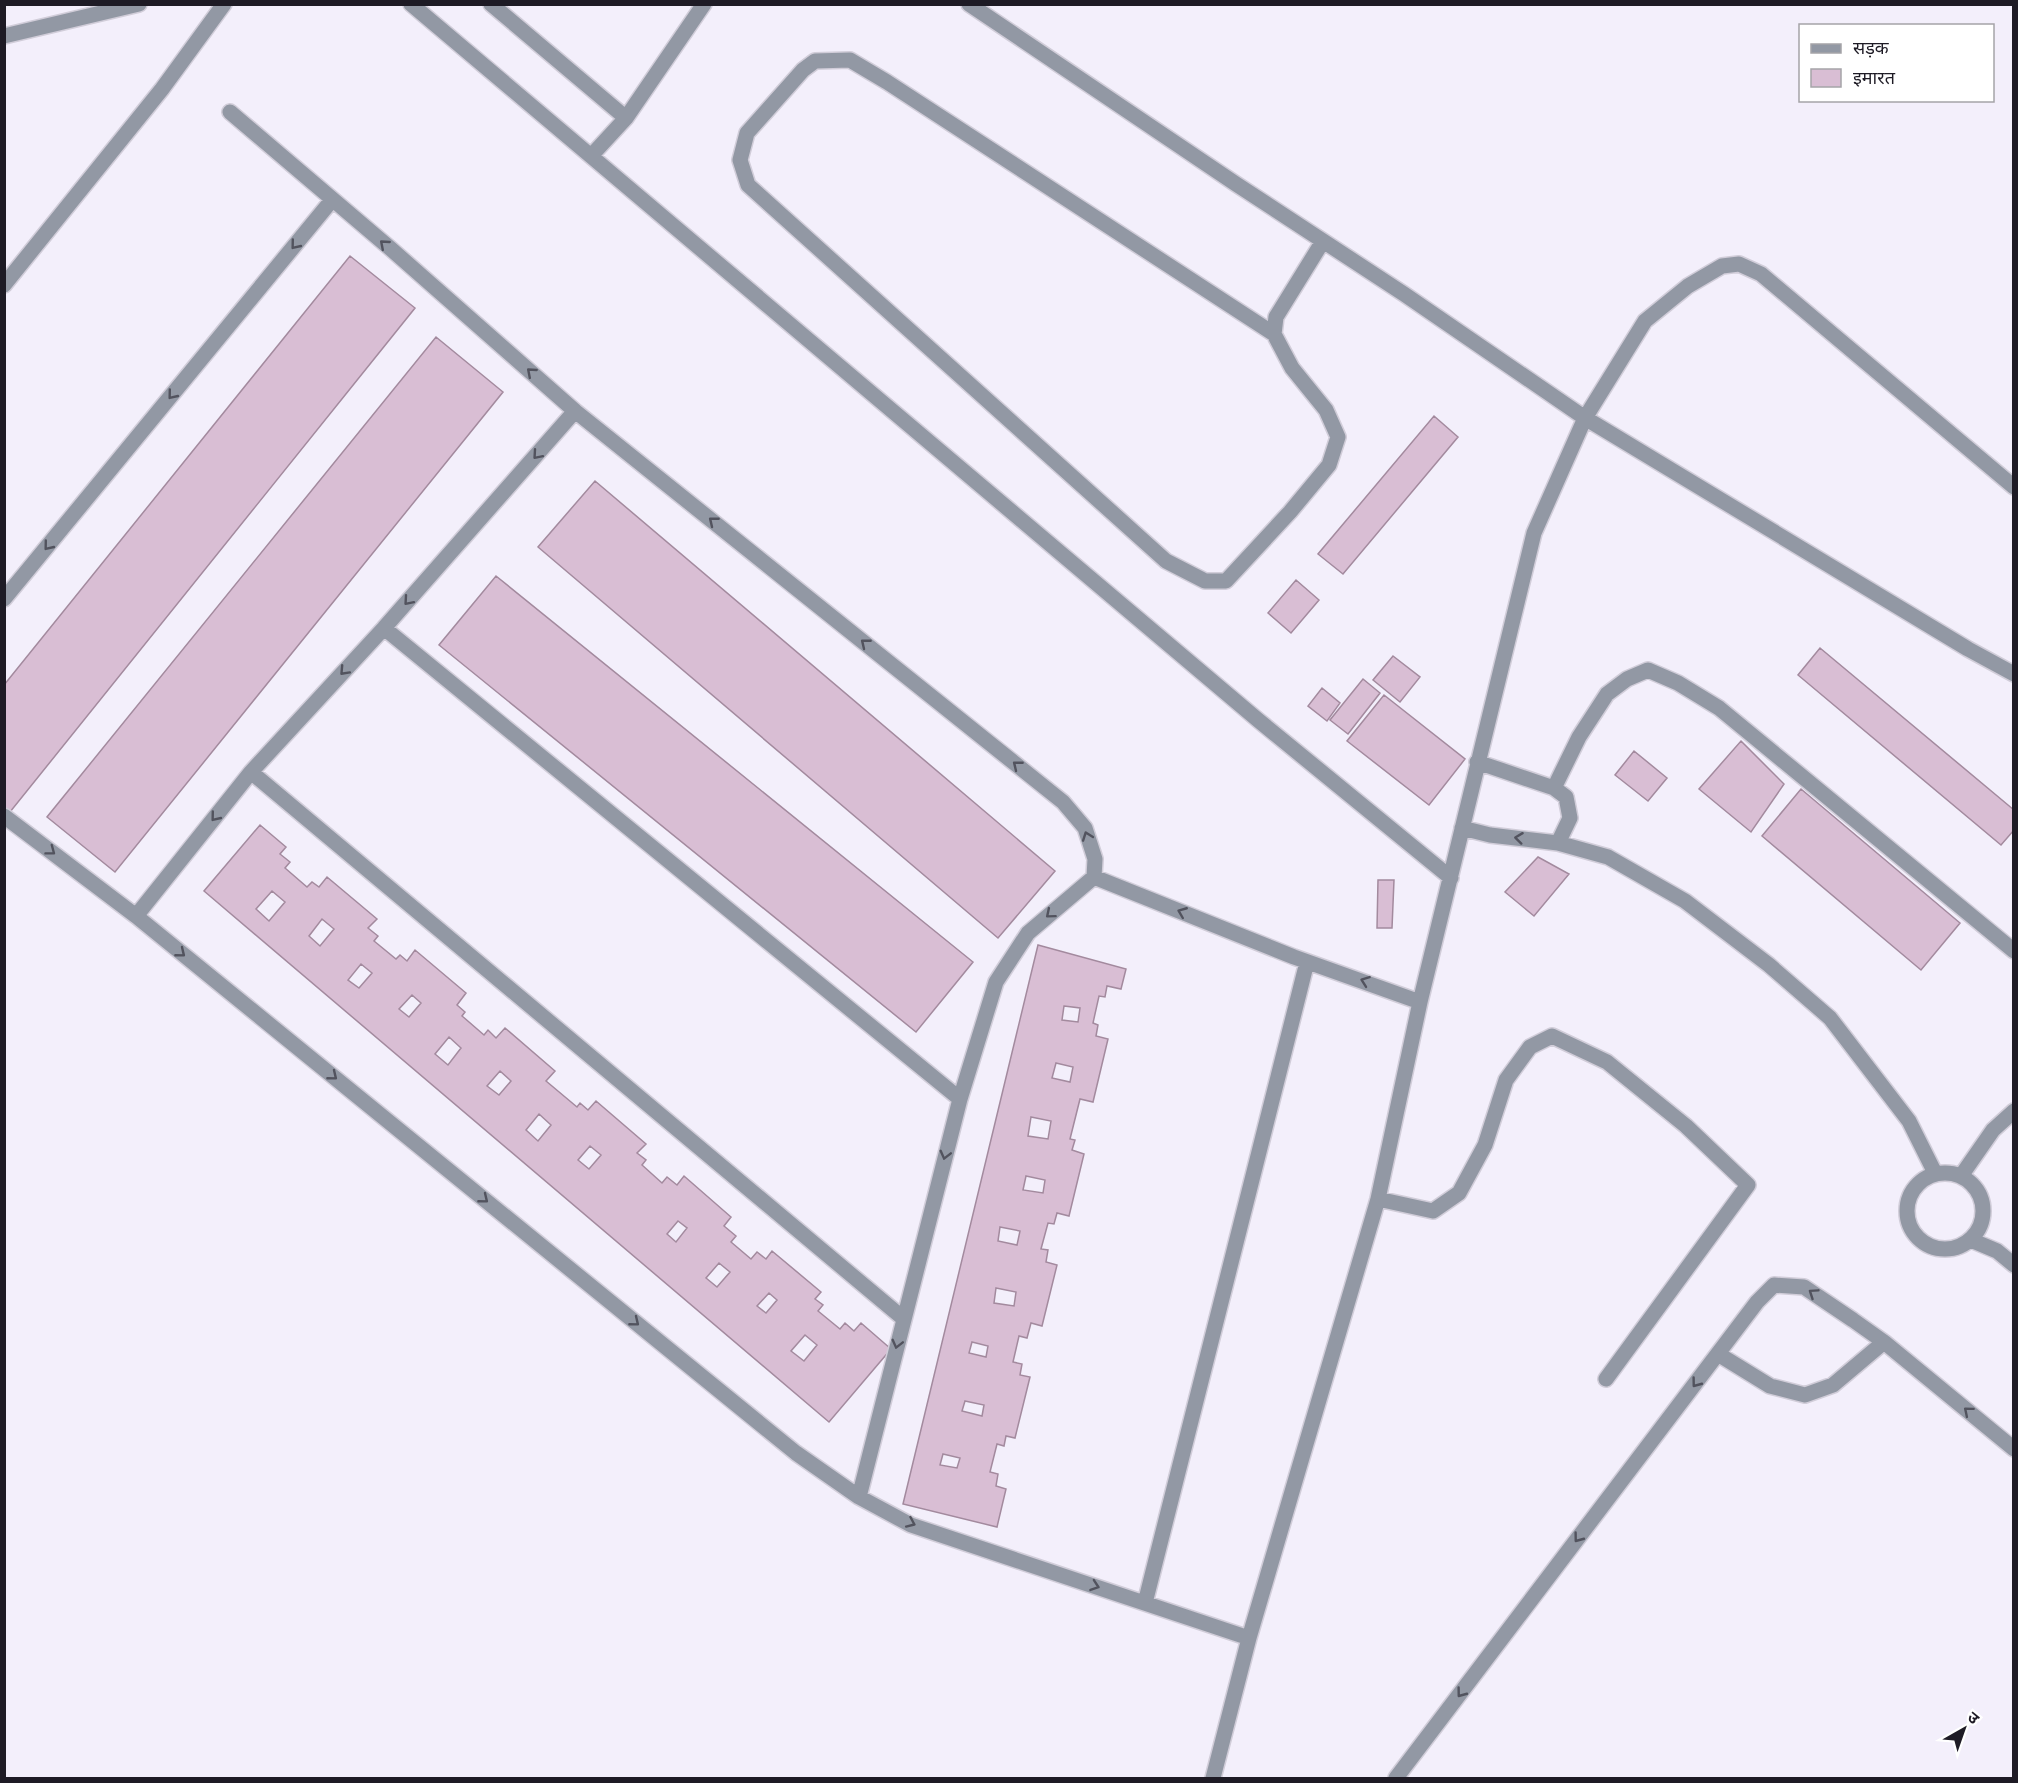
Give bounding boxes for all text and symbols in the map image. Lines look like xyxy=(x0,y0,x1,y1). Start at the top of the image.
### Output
legend xyxy=(1799,24,1994,102)
text: सड़क xyxy=(1853,37,1890,58)
text: इमारत xyxy=(1853,67,1896,88)
one-way arrow xyxy=(292,238,303,249)
one-way arrow xyxy=(380,240,391,251)
one-way arrow xyxy=(527,368,538,379)
one-way arrow xyxy=(168,389,179,400)
one-way arrow xyxy=(533,448,544,459)
one-way arrow xyxy=(709,517,720,528)
one-way arrow xyxy=(44,539,55,550)
one-way arrow xyxy=(404,594,415,605)
one-way arrow xyxy=(861,639,872,650)
one-way arrow xyxy=(340,665,351,675)
one-way arrow xyxy=(1013,761,1024,772)
one-way arrow xyxy=(211,810,222,821)
one-way arrow xyxy=(1082,831,1094,842)
one-way arrow xyxy=(1514,833,1523,845)
one-way arrow xyxy=(44,844,55,855)
one-way arrow xyxy=(1046,907,1057,918)
one-way arrow xyxy=(1178,907,1189,919)
one-way arrow xyxy=(174,945,185,956)
one-way arrow xyxy=(1360,976,1371,988)
one-way arrow xyxy=(326,1069,337,1080)
one-way arrow xyxy=(940,1150,953,1160)
one-way arrow xyxy=(477,1192,488,1203)
one-way arrow xyxy=(1809,1290,1820,1301)
one-way arrow xyxy=(628,1315,639,1326)
one-way arrow xyxy=(892,1339,905,1349)
one-way arrow xyxy=(1692,1376,1703,1387)
one-way arrow xyxy=(1964,1408,1975,1419)
one-way arrow xyxy=(904,1516,915,1528)
one-way arrow xyxy=(1575,1531,1586,1542)
one-way arrow xyxy=(1089,1579,1100,1592)
one-way arrow xyxy=(1457,1687,1468,1698)
north arrow xyxy=(1934,1699,1994,1759)
text: उ xyxy=(1964,1708,1983,1728)

